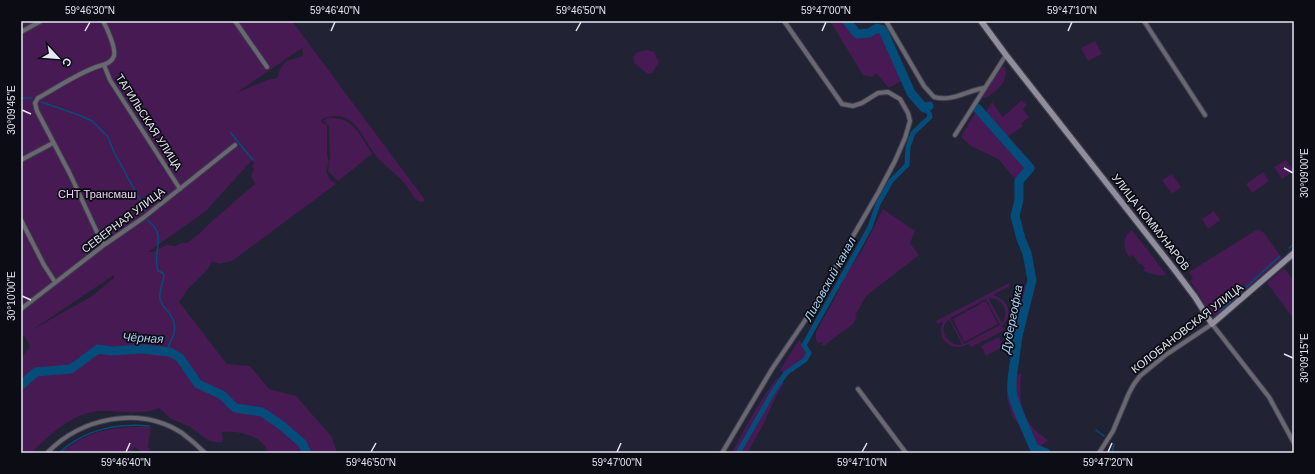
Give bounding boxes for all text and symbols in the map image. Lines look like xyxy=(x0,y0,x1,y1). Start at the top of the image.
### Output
text: 59°46'30"N xyxy=(65,5,115,16)
text: 59°46'40"N xyxy=(310,5,360,16)
text: 59°46'50"N xyxy=(556,5,606,16)
text: 59°47'00"N xyxy=(801,5,851,16)
text: 59°47'10"N xyxy=(1047,5,1097,16)
north arrow xyxy=(38,38,78,78)
text: С xyxy=(60,56,74,69)
street label: ТАГИЛЬСКАЯ УЛИЦА xyxy=(114,72,185,173)
text: 30°09'45"E xyxy=(6,85,17,135)
text: 30°09'00"E xyxy=(1299,148,1310,198)
street label: УЛИЦА КОММУНАРОВ xyxy=(1110,172,1192,272)
street label: СЕВЕРНАЯ УЛИЦА xyxy=(79,184,167,255)
park label: СНТ Трансмаш xyxy=(58,188,136,200)
water label: Лиговский канал xyxy=(801,234,859,324)
text: 30°10'00"E xyxy=(6,271,17,321)
street label: КОЛОБАНОВСКАЯ УЛИЦА xyxy=(1129,280,1246,375)
water label: Дудергофка xyxy=(998,283,1026,356)
water label: Чёрная xyxy=(122,330,164,346)
text: 30°09'15"E xyxy=(1299,333,1310,383)
text: 59°46'40"N xyxy=(101,457,151,468)
text: 59°46'50"N xyxy=(346,457,396,468)
text: 59°47'00"N xyxy=(592,457,642,468)
text: 59°47'10"N xyxy=(837,457,887,468)
text: 59°47'20"N xyxy=(1083,457,1133,468)

